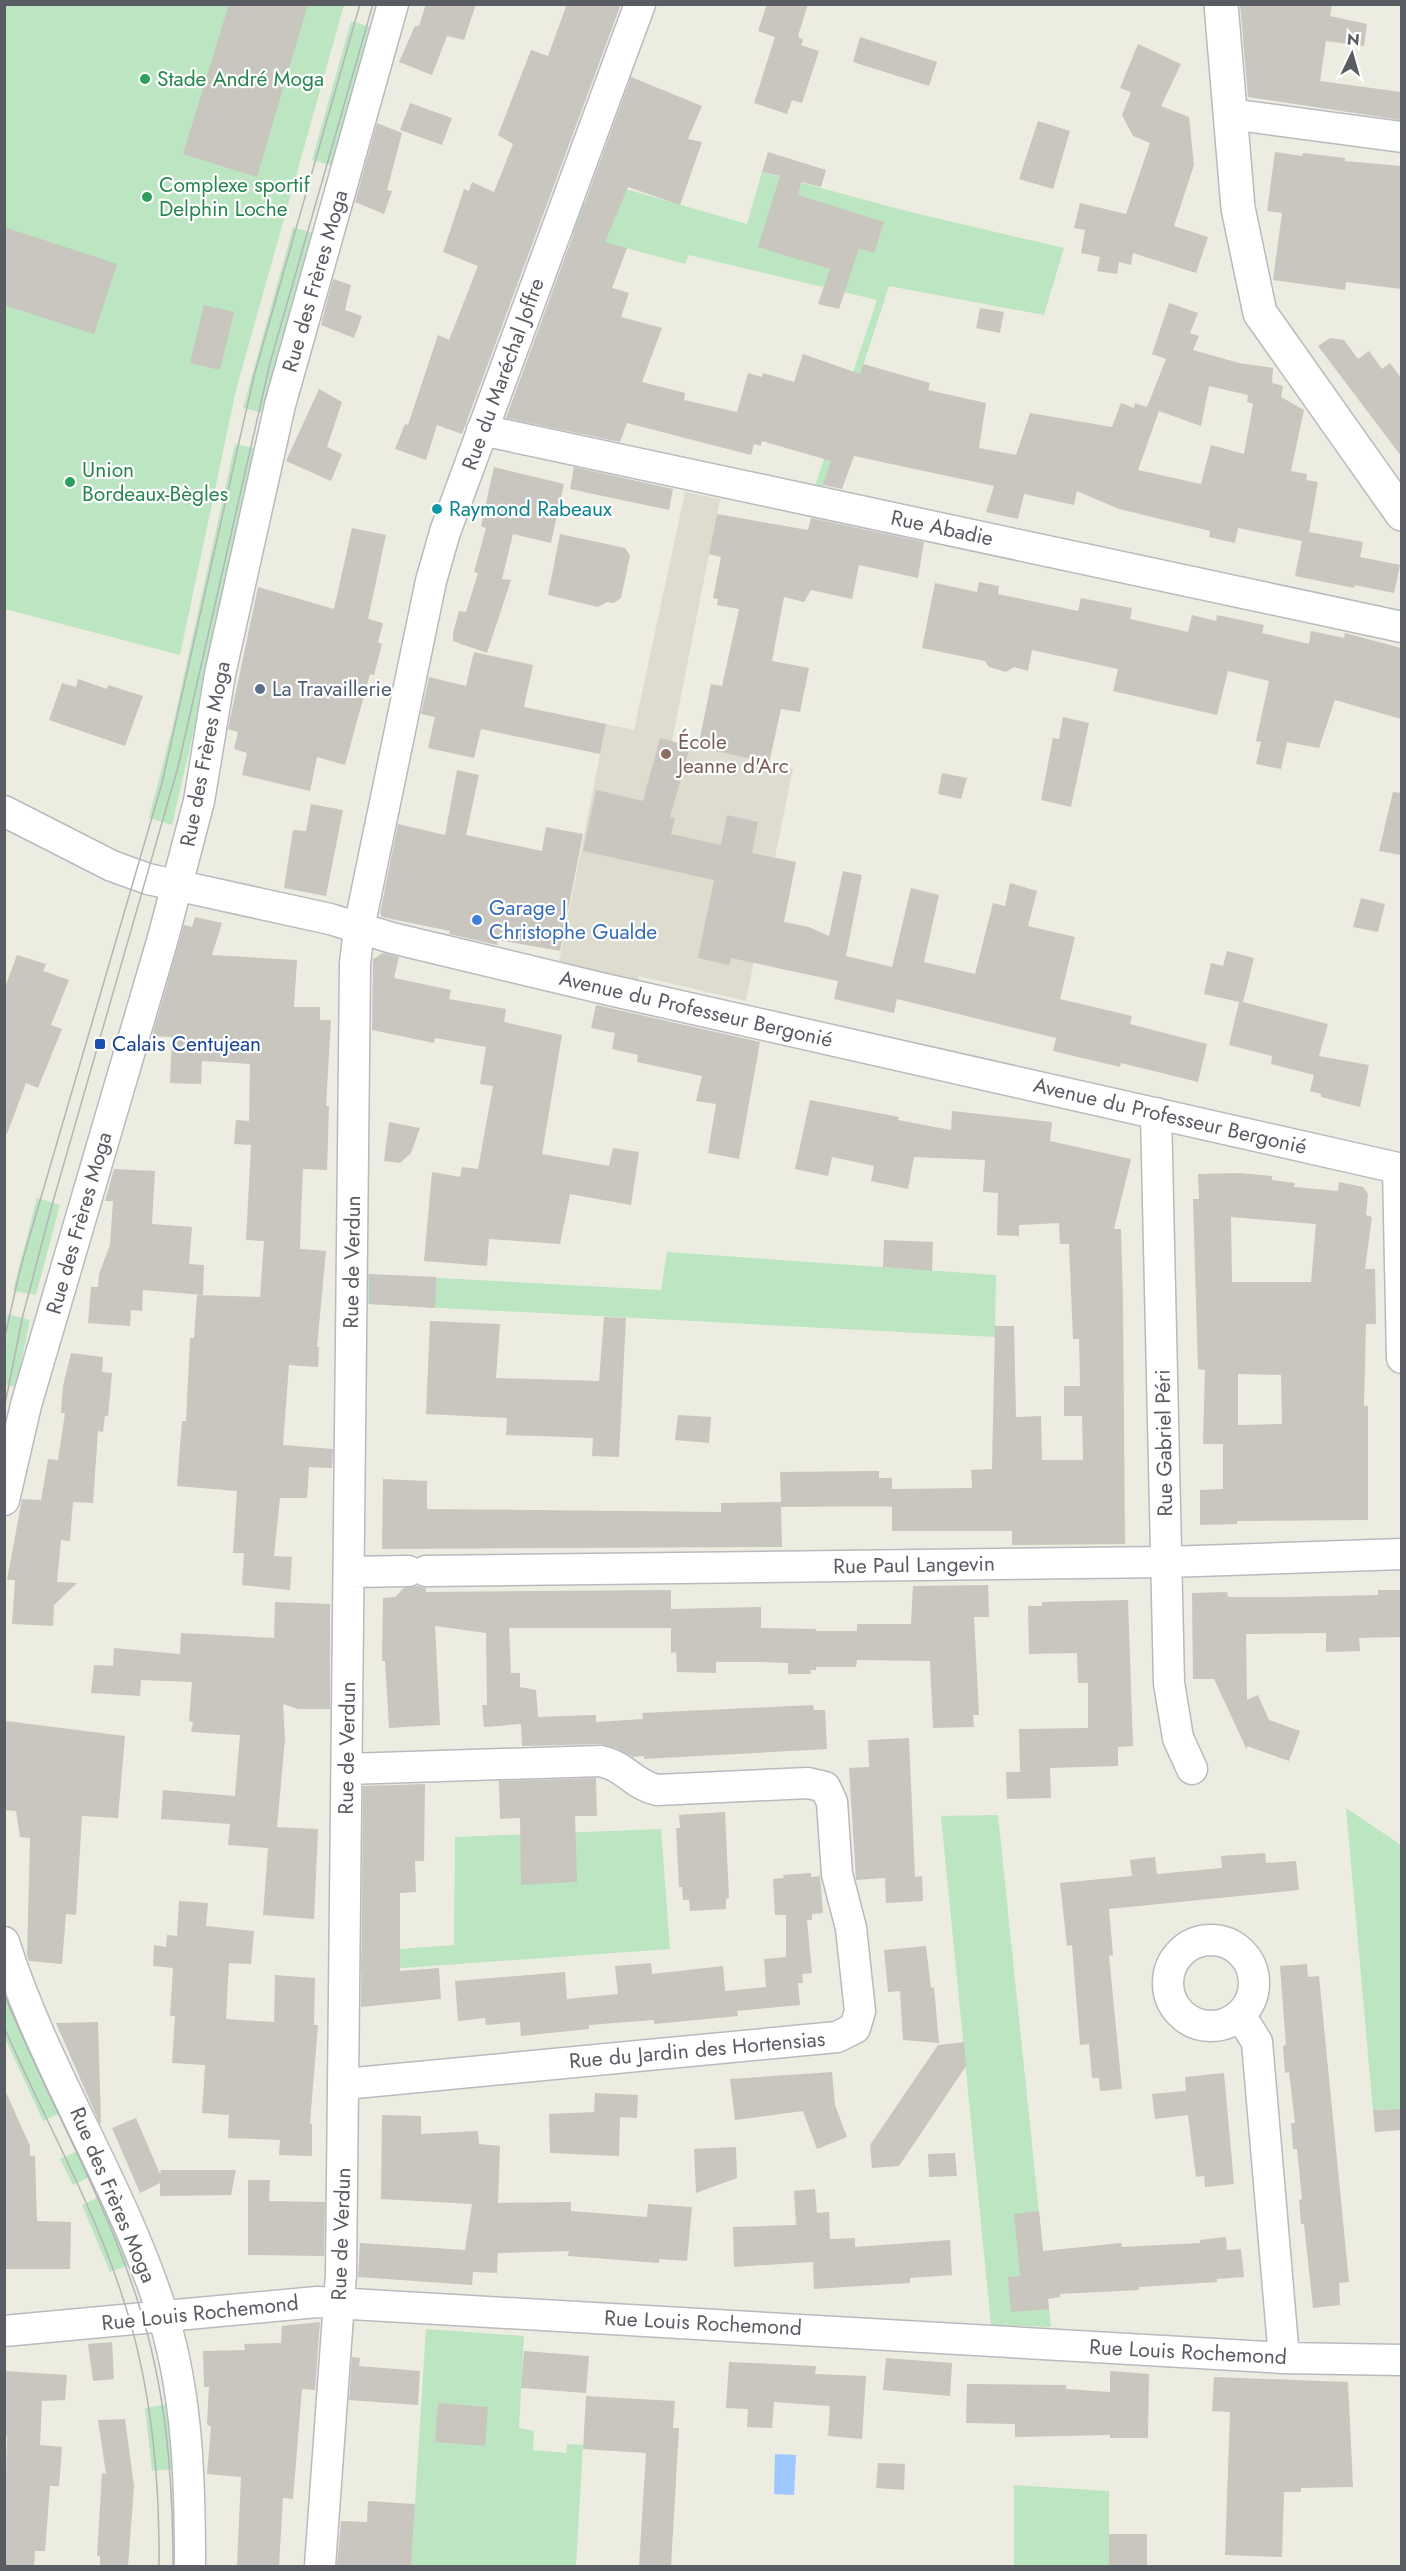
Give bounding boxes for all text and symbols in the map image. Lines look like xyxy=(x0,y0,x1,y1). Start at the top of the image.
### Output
north arrow xyxy=(1322,24,1382,84)
text: N xyxy=(1346,28,1361,52)
place label: Stade André Moga xyxy=(157,64,324,94)
marker: Stade André Moga xyxy=(138,72,152,86)
place label: Complexe sportif Delphin Loche xyxy=(159,170,311,224)
street label: Rue des Frères Moga xyxy=(275,186,355,376)
marker: Complexe sportif Delphin Loche xyxy=(140,190,154,204)
street label: Rue du Maréchal Joffre xyxy=(454,274,552,474)
place label: Union Bordeaux-Bègles xyxy=(82,455,228,509)
marker: Union Bordeaux-Bègles xyxy=(63,475,77,489)
place label: Raymond Rabeaux xyxy=(449,494,612,524)
marker: Raymond Rabeaux xyxy=(430,502,444,516)
street label: Rue Abadie xyxy=(888,503,996,554)
street label: Rue des Frères Moga xyxy=(172,659,238,849)
place label: La Travaillerie xyxy=(272,674,392,704)
marker: La Travaillerie xyxy=(253,682,267,696)
place label: École Jeanne d'Arc xyxy=(675,727,789,781)
marker: École Jeanne d'Arc xyxy=(659,747,673,761)
place label: Garage J Christophe Gualde xyxy=(489,893,657,947)
marker: Garage J Christophe Gualde xyxy=(470,913,484,927)
street label: Avenue du Professeur Bergonié xyxy=(556,963,836,1055)
place label: Calais Centujean xyxy=(112,1029,261,1059)
marker: Calais Centujean xyxy=(93,1037,107,1051)
street label: Avenue du Professeur Bergonié xyxy=(1030,1070,1310,1162)
street label: Rue des Frères Moga xyxy=(39,1128,119,1318)
street label: Rue de Verdun xyxy=(336,1195,368,1329)
street label: Rue Gabriel Péri xyxy=(1148,1369,1180,1517)
street label: Rue Paul Langevin xyxy=(833,1549,995,1581)
street label: Rue de Verdun xyxy=(331,1681,363,1815)
street label: Rue du Jardin des Hortensias xyxy=(568,2024,826,2076)
street label: Rue des Frères Moga xyxy=(62,2102,164,2288)
street label: Rue de Verdun xyxy=(324,2167,358,2301)
street label: Rue Louis Rochemond xyxy=(100,2288,300,2338)
street label: Rue Louis Rochemond xyxy=(603,2303,803,2343)
street label: Rue Louis Rochemond xyxy=(1088,2332,1288,2372)

